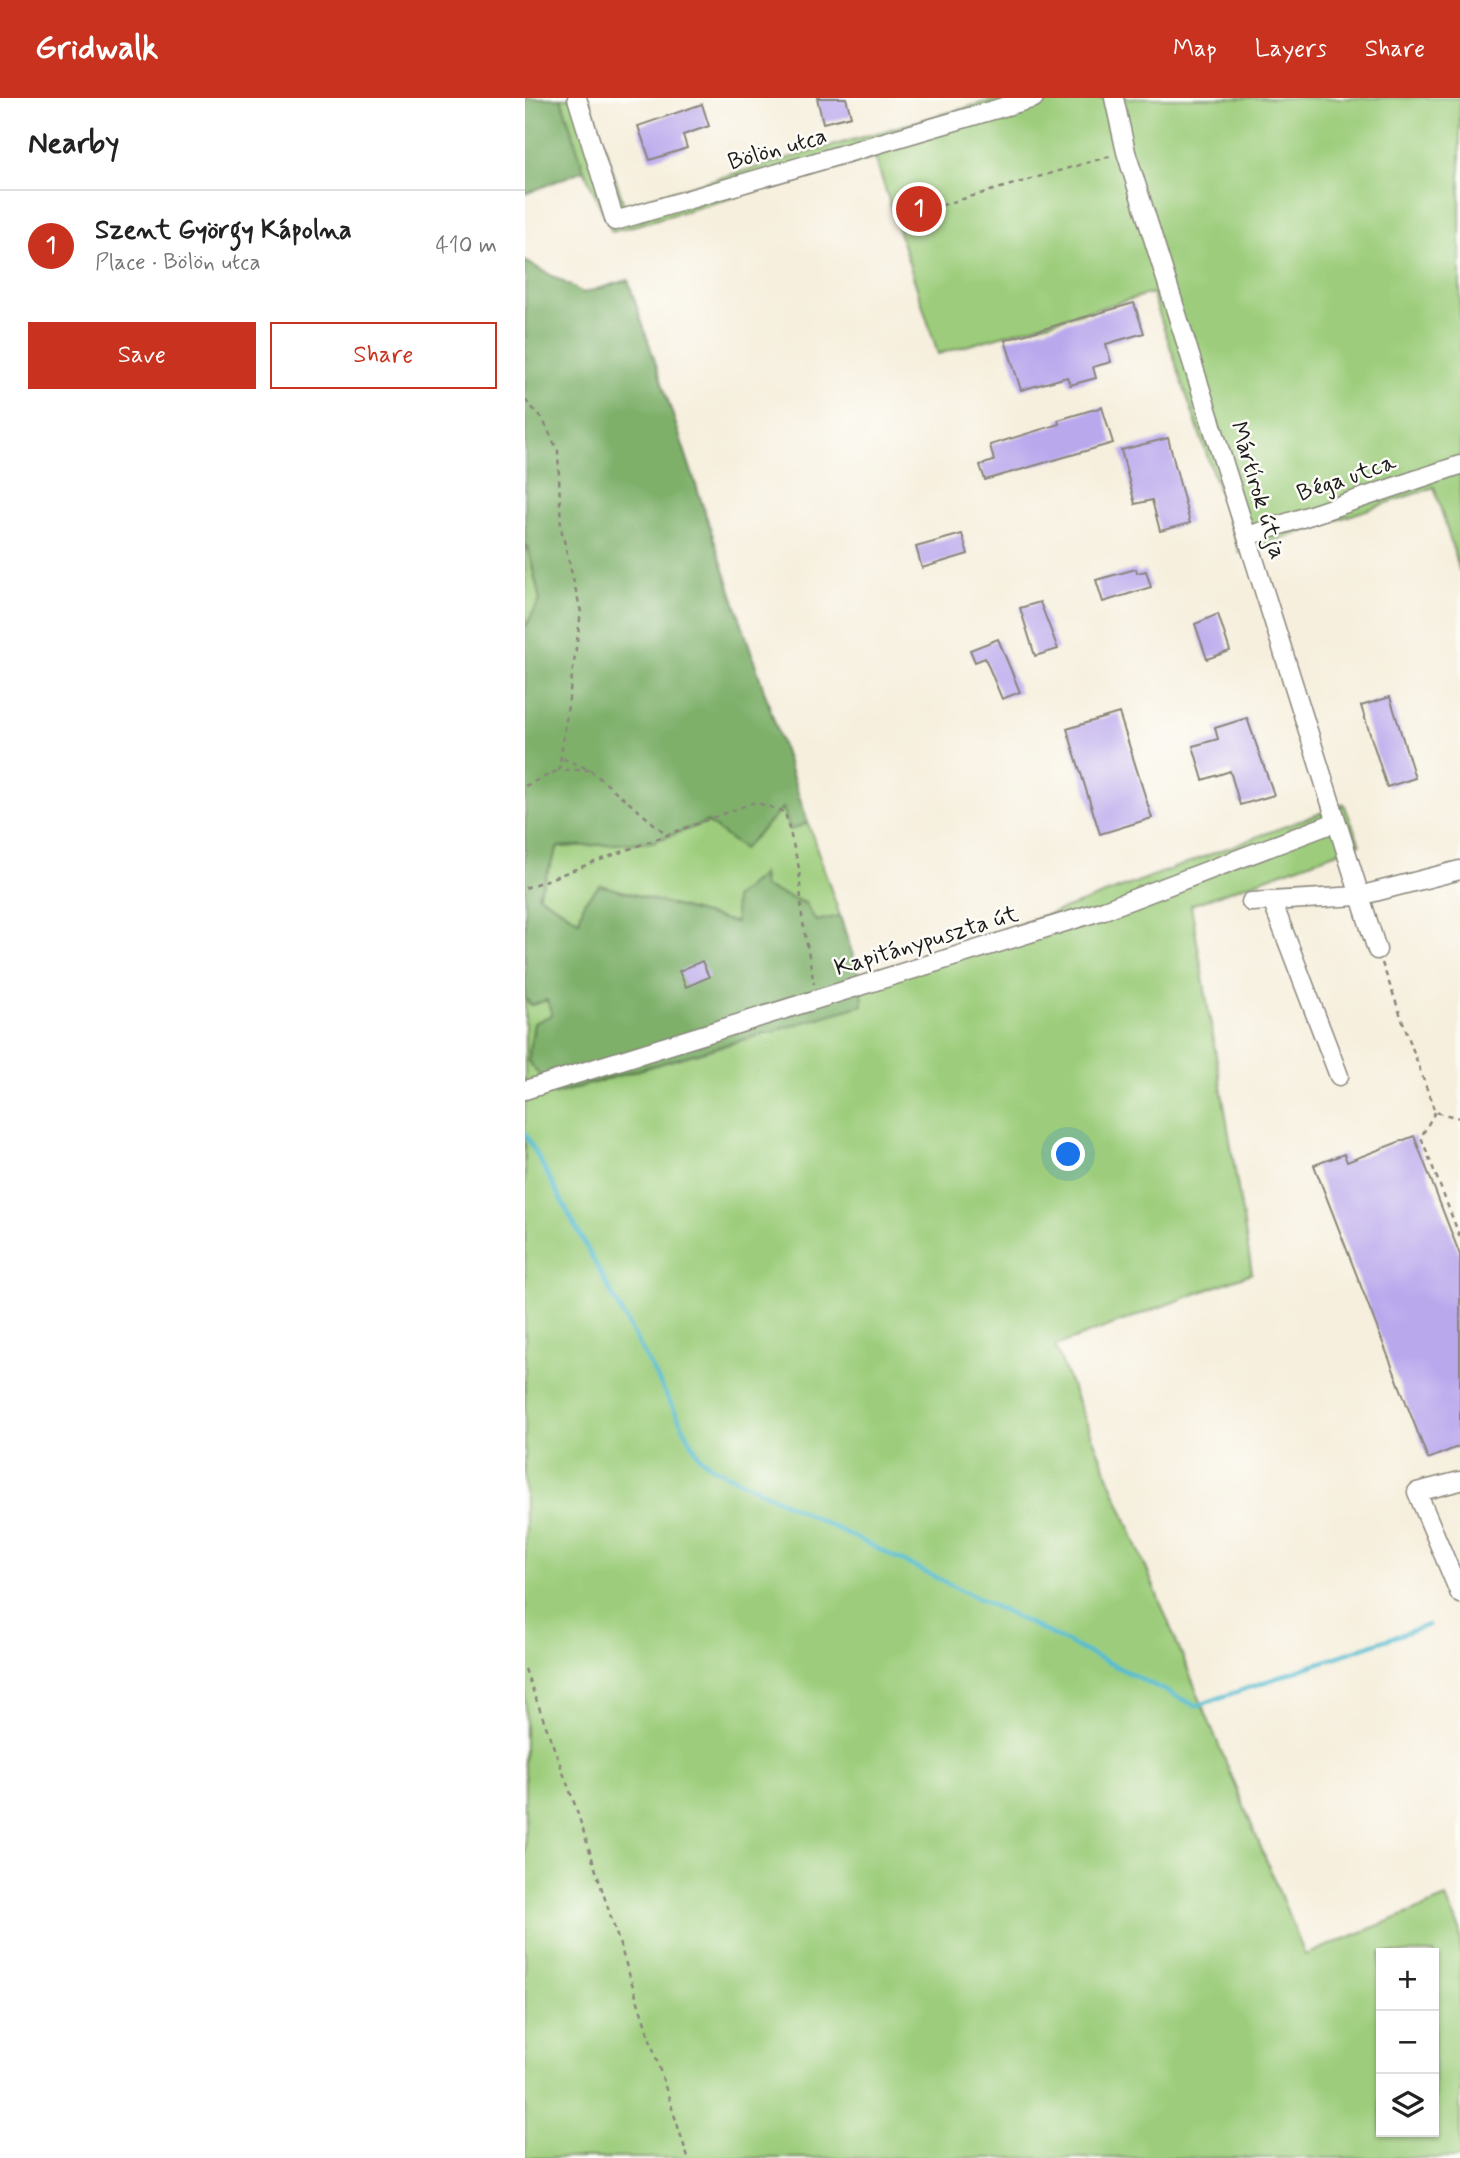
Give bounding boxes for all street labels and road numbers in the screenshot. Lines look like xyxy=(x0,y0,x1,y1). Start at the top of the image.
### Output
street label: Bölön utca xyxy=(724,121,831,178)
street label: Mártírok útja xyxy=(1222,418,1293,563)
street label: Béga utca xyxy=(1293,447,1401,510)
street label: Kapitánypuszta út xyxy=(831,899,1022,984)

